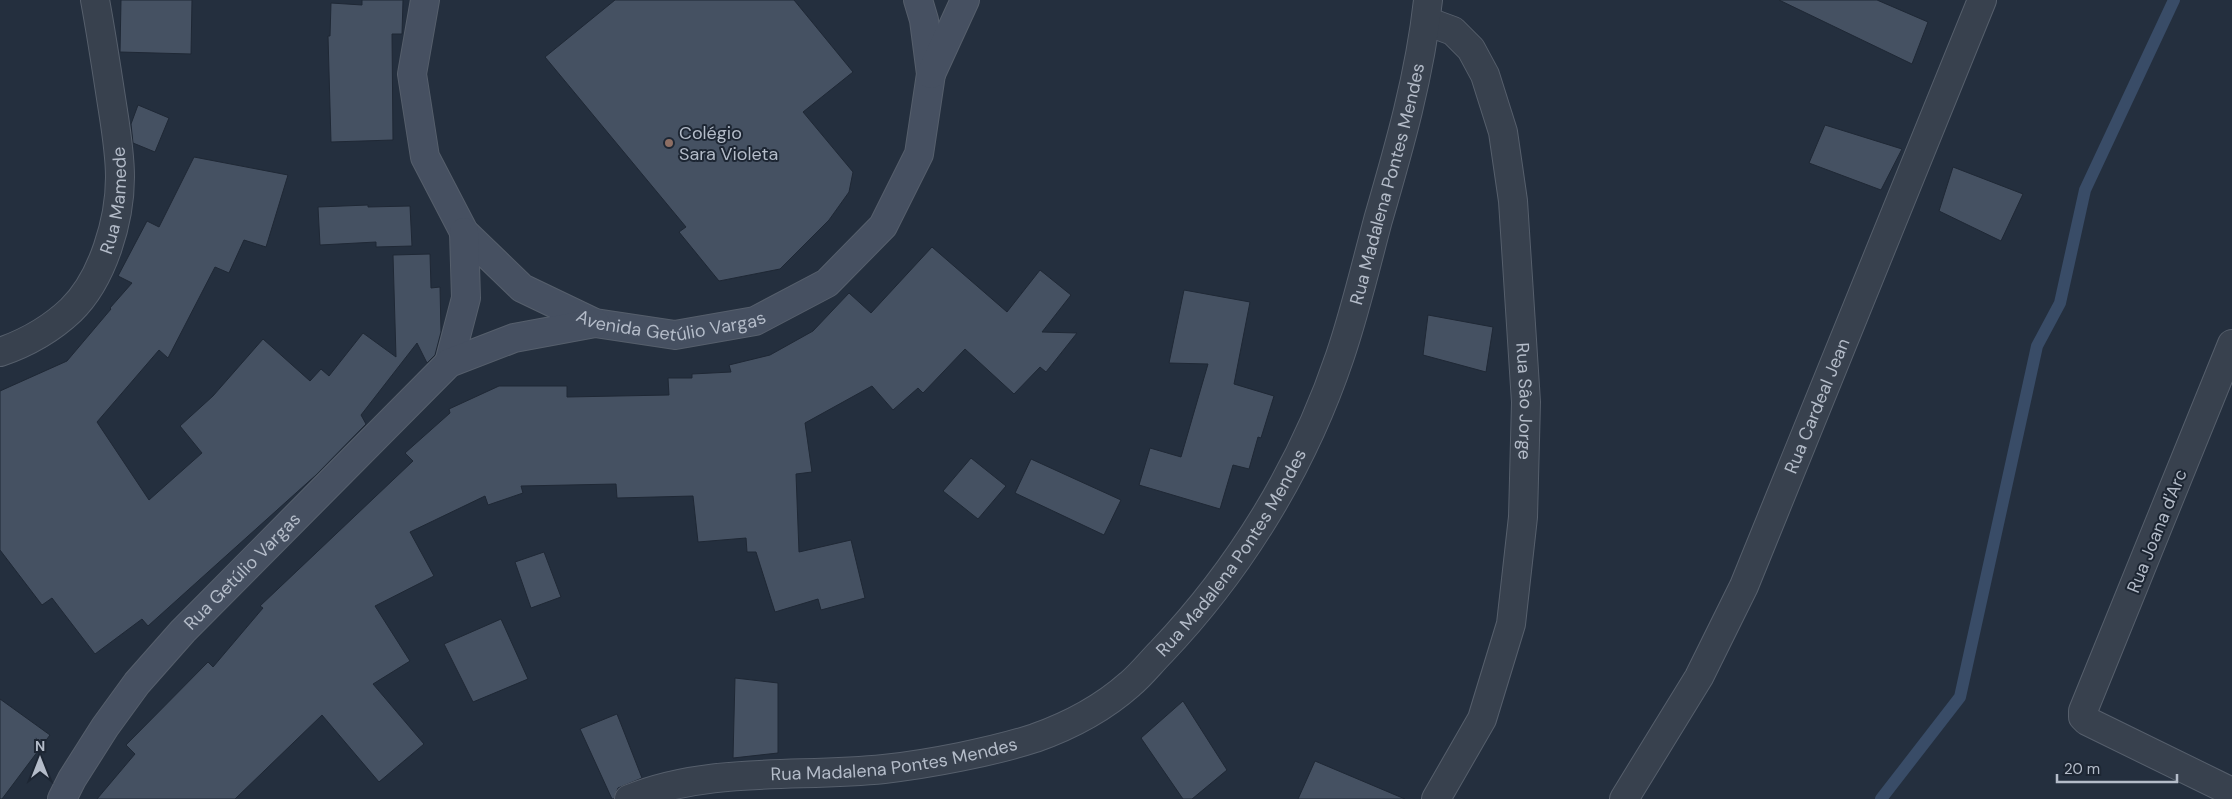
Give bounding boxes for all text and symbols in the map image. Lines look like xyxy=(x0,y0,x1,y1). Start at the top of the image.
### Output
street label: Rua Madalena Pontes Mendes xyxy=(1344,61,1430,308)
place label: Colégio Sara Violeta xyxy=(679,121,778,166)
marker: Colégio Sara Violeta xyxy=(663,137,675,149)
street label: Rua Mamede xyxy=(94,146,132,257)
street label: Avenida Getúlio Vargas xyxy=(576,301,768,323)
text: Avenida Getúlio Vargas xyxy=(573,304,770,347)
street label: Rua Cardeal Jean xyxy=(1779,335,1855,477)
street label: Rua Sâo Jorge xyxy=(1510,342,1538,460)
street label: Rua Madalena Pontes Mendes xyxy=(1151,445,1312,662)
street label: Rua Joana d'Arc xyxy=(2121,465,2193,597)
street label: Rua Getúlio Vargas xyxy=(179,507,306,635)
street label: Rua Madalena Pontes Mendes xyxy=(770,732,1020,786)
north arrow xyxy=(15,734,65,784)
text: N xyxy=(35,737,45,755)
scale bar xyxy=(2057,752,2177,784)
text: 20 m xyxy=(2064,759,2100,779)

